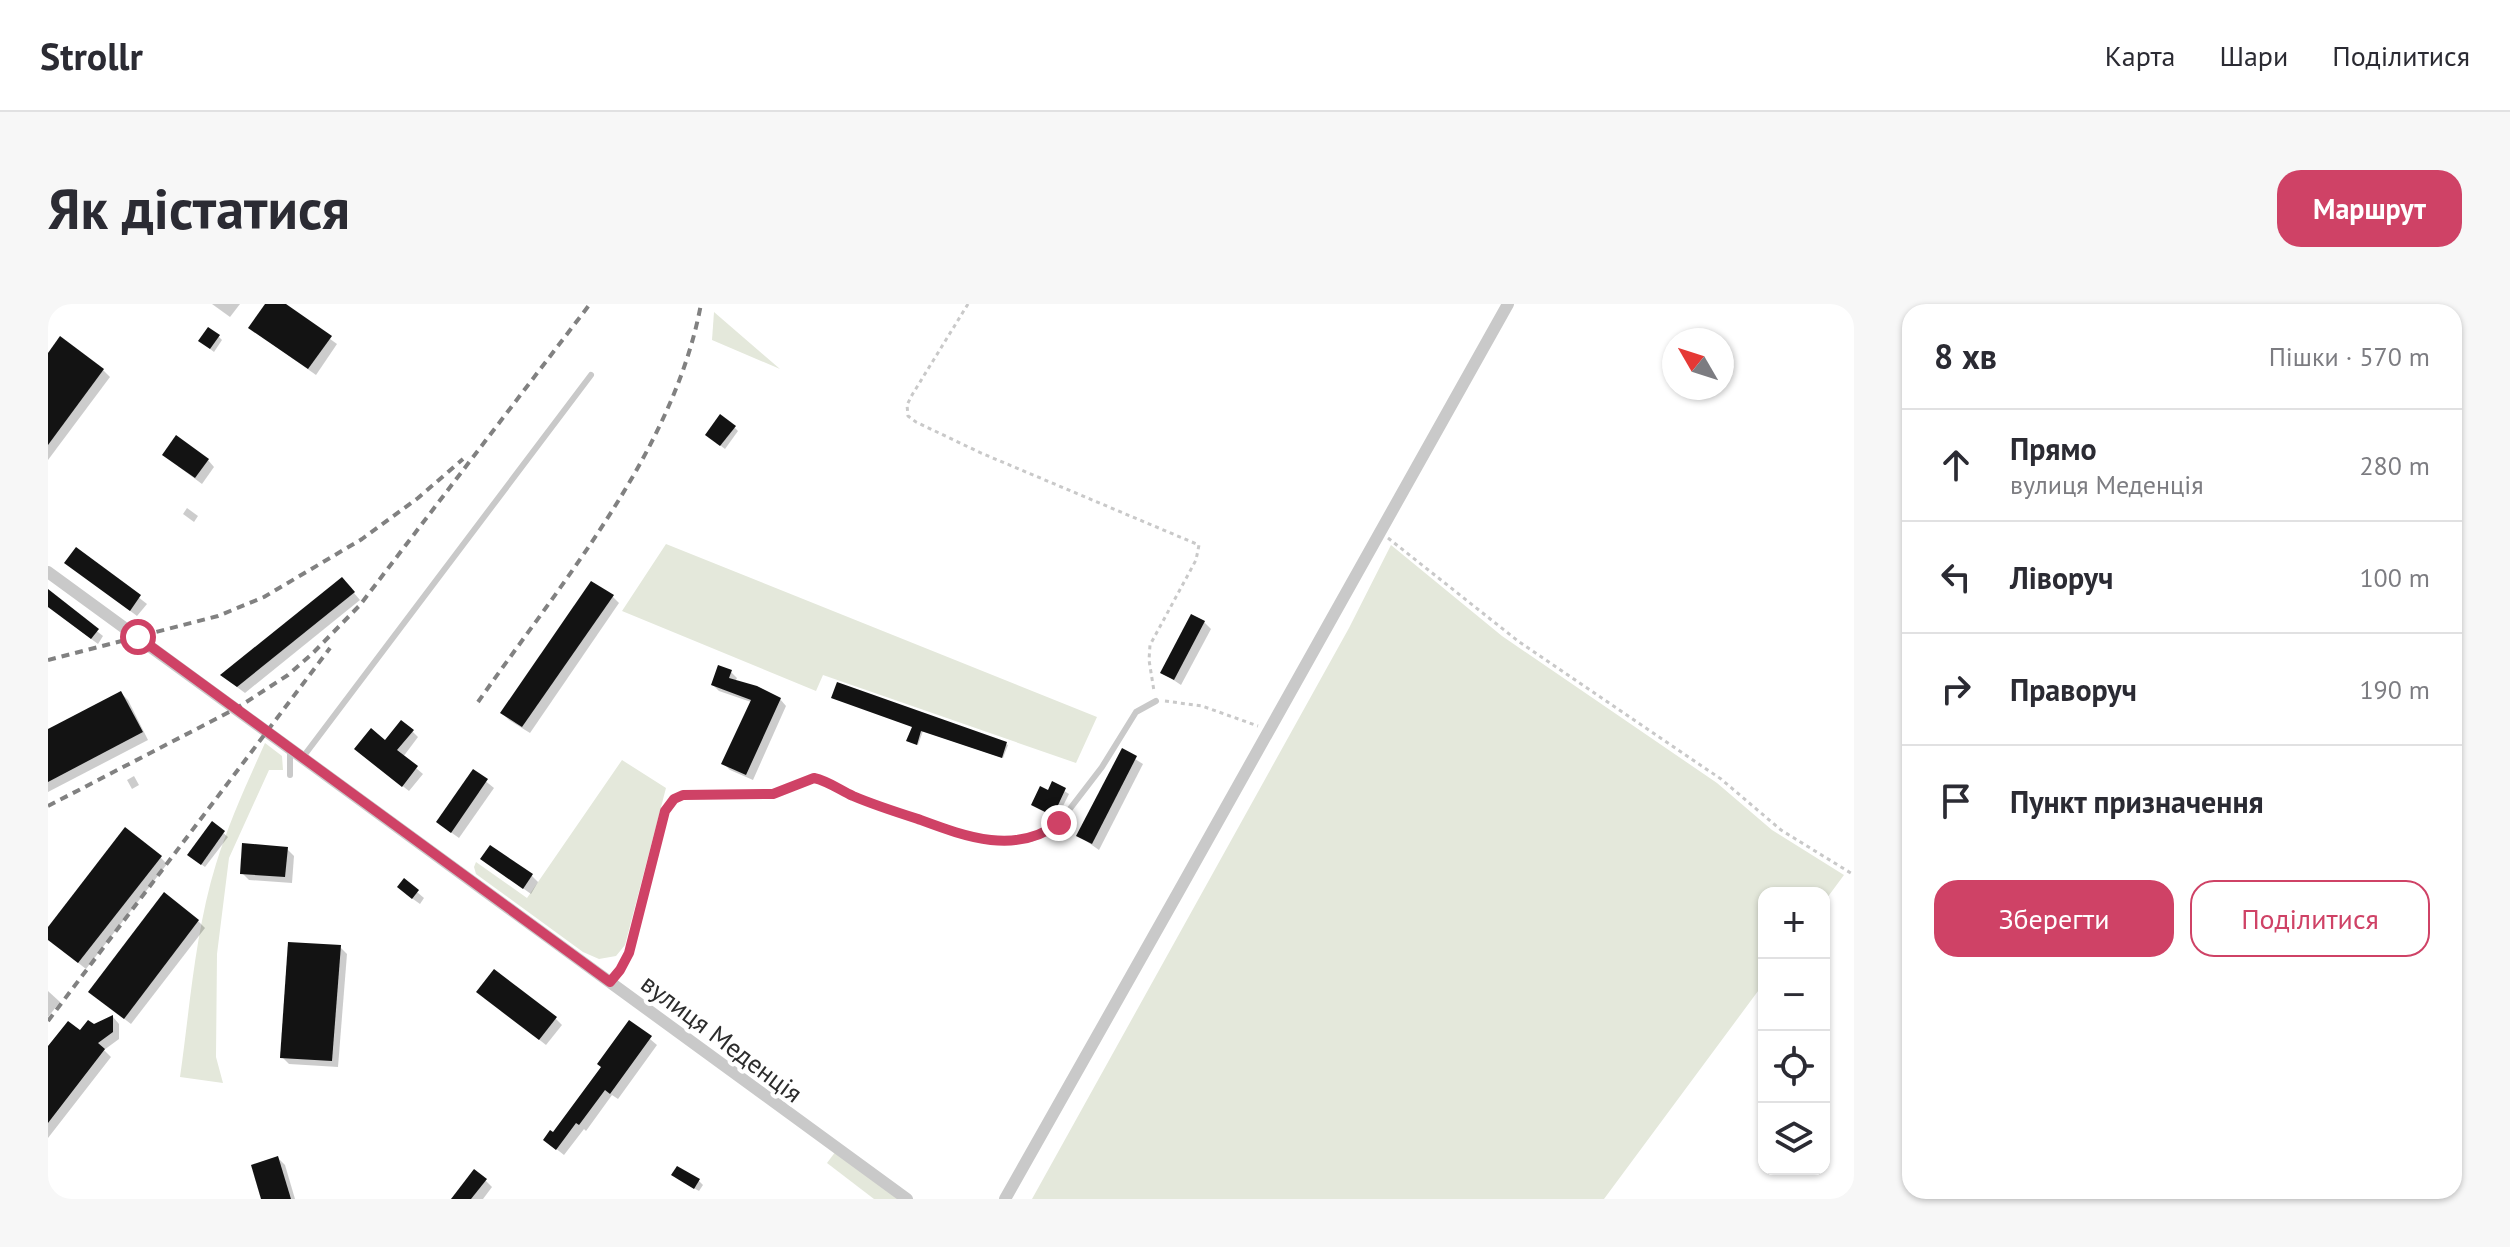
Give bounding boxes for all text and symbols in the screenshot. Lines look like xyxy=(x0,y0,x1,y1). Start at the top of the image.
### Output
text: Strollr xyxy=(40,31,143,80)
text: Карта xyxy=(2105,37,2175,74)
text: Шари xyxy=(2219,37,2288,74)
text: Поділитися xyxy=(2332,37,2470,74)
button: Маршрут xyxy=(2277,170,2462,247)
text: Як дістатися xyxy=(48,172,350,244)
north arrow xyxy=(1662,328,1734,400)
text: 8 хв xyxy=(1934,334,1997,378)
text: Пішки · 570 m xyxy=(2269,340,2430,373)
text: Прямо xyxy=(2010,429,2097,468)
icon: ahead xyxy=(1934,443,1978,487)
text: 280 m xyxy=(2359,449,2430,482)
text: вулиця Меденція xyxy=(2010,468,2204,501)
icon: left xyxy=(1934,555,1978,599)
text: Ліворуч xyxy=(2010,558,2113,597)
text: 100 m xyxy=(2359,561,2430,594)
route start xyxy=(120,619,156,655)
icon: right xyxy=(1934,667,1978,711)
text: Праворуч xyxy=(2010,670,2137,709)
text: 190 m xyxy=(2359,673,2430,706)
icon: arrive xyxy=(1934,779,1978,823)
text: Пункт призначення xyxy=(2010,782,2264,821)
route end xyxy=(1041,805,1077,841)
button: Зберегти xyxy=(1934,880,2174,957)
button: Поділитися xyxy=(2190,880,2430,957)
map controls xyxy=(1758,887,1830,1175)
button: + xyxy=(1758,887,1830,959)
button: − xyxy=(1758,959,1830,1031)
street label: вулиця Меденція xyxy=(635,967,809,1109)
button: locate xyxy=(1758,1031,1830,1103)
button: layers xyxy=(1758,1103,1830,1175)

